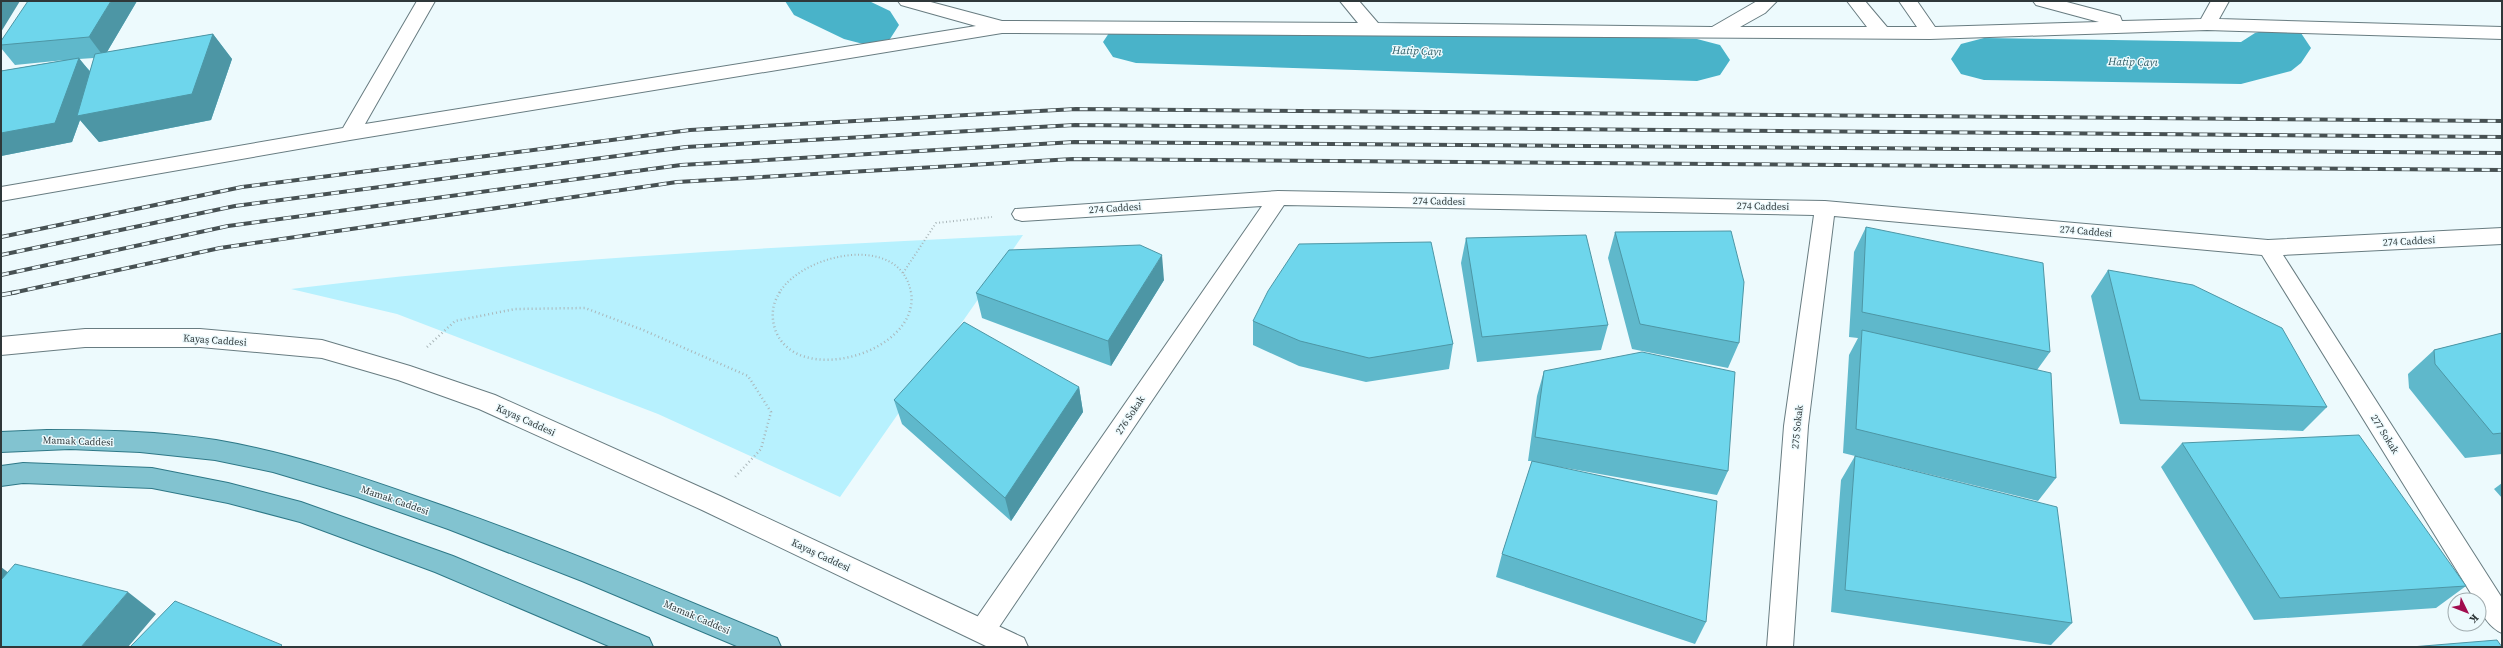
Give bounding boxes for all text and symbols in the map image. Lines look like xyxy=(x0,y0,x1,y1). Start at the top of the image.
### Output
water label: Hatip Çayı xyxy=(1391,43,1443,59)
water label: Hatip Çayı xyxy=(2107,54,2159,70)
street label: 274 Caddesi xyxy=(1413,194,1465,208)
street label: 274 Caddesi xyxy=(1737,199,1789,213)
street label: 274 Caddesi xyxy=(1088,200,1142,216)
street label: 274 Caddesi xyxy=(2059,222,2113,240)
street label: 274 Caddesi xyxy=(2382,233,2436,249)
street label: Kayaş Caddesi xyxy=(183,331,247,349)
street label: 276 Sokak xyxy=(1112,393,1148,437)
street label: Kayaş Caddesi xyxy=(494,401,558,439)
street label: 275 Sokak xyxy=(1788,404,1806,449)
street label: 277 Sokak xyxy=(2368,412,2402,456)
street label: Mamak Caddesi xyxy=(42,433,114,449)
street label: Mamak Caddesi xyxy=(359,482,431,518)
street label: Kayaş Caddesi xyxy=(789,536,853,574)
north arrow xyxy=(2447,592,2487,632)
street label: Mamak Caddesi xyxy=(662,597,732,637)
text: K xyxy=(2466,611,2482,627)

